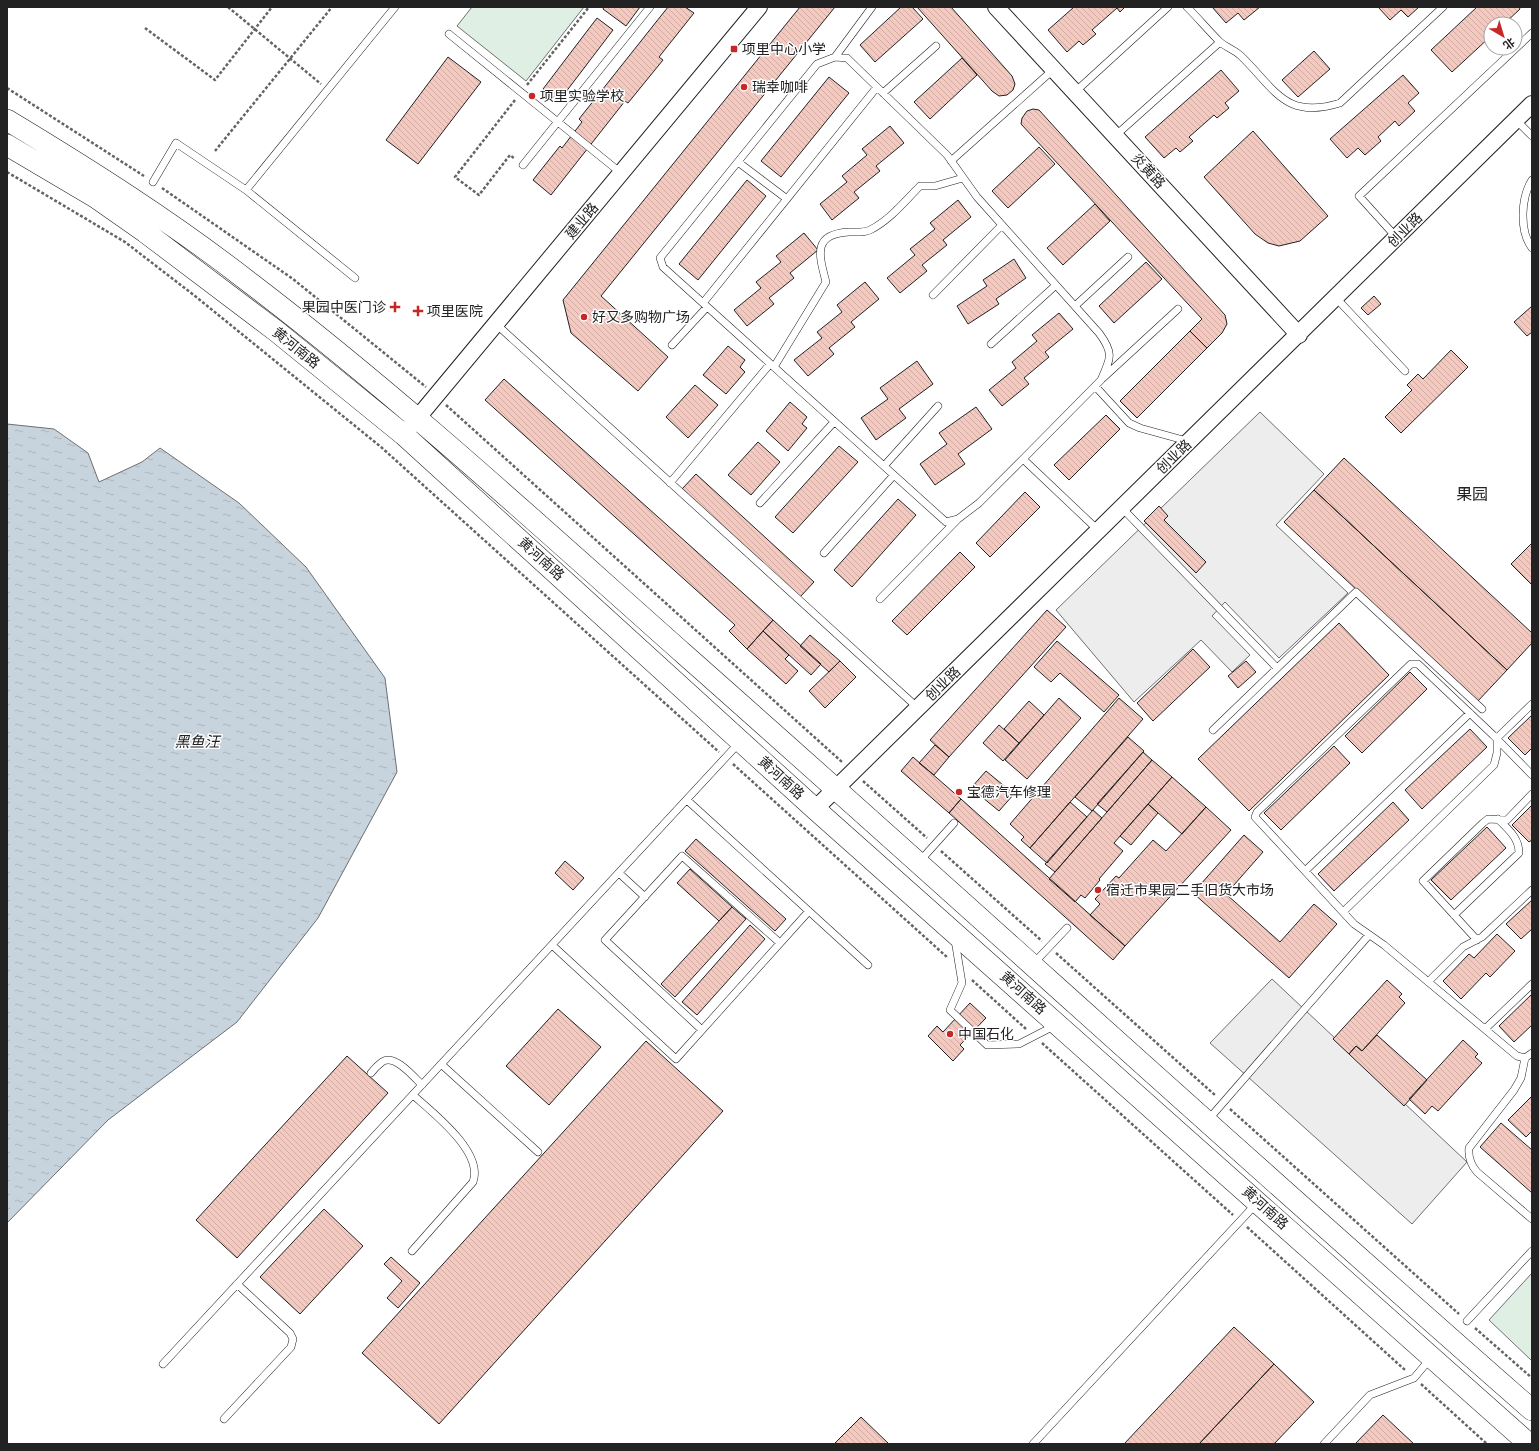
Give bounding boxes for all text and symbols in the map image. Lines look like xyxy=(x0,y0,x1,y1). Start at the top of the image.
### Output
north arrow xyxy=(1483,16,1523,56)
text: 北 xyxy=(1501,35,1517,52)
place label: 项里中心小学 xyxy=(742,41,826,58)
marker: 项里中心小学 xyxy=(729,44,739,54)
place label: 瑞幸咖啡 xyxy=(752,79,808,96)
marker: 瑞幸咖啡 xyxy=(739,82,749,92)
place label: 项里实验学校 xyxy=(540,88,624,105)
marker: 项里实验学校 xyxy=(527,91,537,101)
street label: 炎黄路 xyxy=(1127,150,1169,192)
street label: 建业路 xyxy=(562,199,602,243)
street label: 创业路 xyxy=(1384,209,1426,251)
place label: 果园中医门诊 xyxy=(302,299,386,316)
marker: 果园中医门诊 xyxy=(389,301,401,313)
place label: 项里医院 xyxy=(427,303,483,320)
marker: 项里医院 xyxy=(412,305,424,317)
place label: 好又多购物广场 xyxy=(592,309,690,326)
marker: 好又多购物广场 xyxy=(579,312,589,322)
street label: 黄河南路 xyxy=(269,324,323,372)
street label: 创业路 xyxy=(1153,436,1195,478)
district label: 果园 xyxy=(1456,485,1488,504)
street label: 黄河南路 xyxy=(515,534,567,584)
street label: 创业路 xyxy=(922,663,964,705)
water label: 黑鱼汪 xyxy=(174,733,221,751)
street label: 黄河南路 xyxy=(755,753,807,803)
place label: 宝德汽车修理 xyxy=(967,784,1051,801)
marker: 宝德汽车修理 xyxy=(954,787,964,797)
place label: 宿迁市果园二手旧货大市场 xyxy=(1106,882,1274,899)
marker: 宿迁市果园二手旧货大市场 xyxy=(1093,885,1103,895)
street label: 黄河南路 xyxy=(997,968,1049,1018)
place label: 中国石化 xyxy=(958,1026,1014,1043)
marker: 中国石化 xyxy=(945,1029,955,1039)
street label: 黄河南路 xyxy=(1239,1183,1291,1233)

